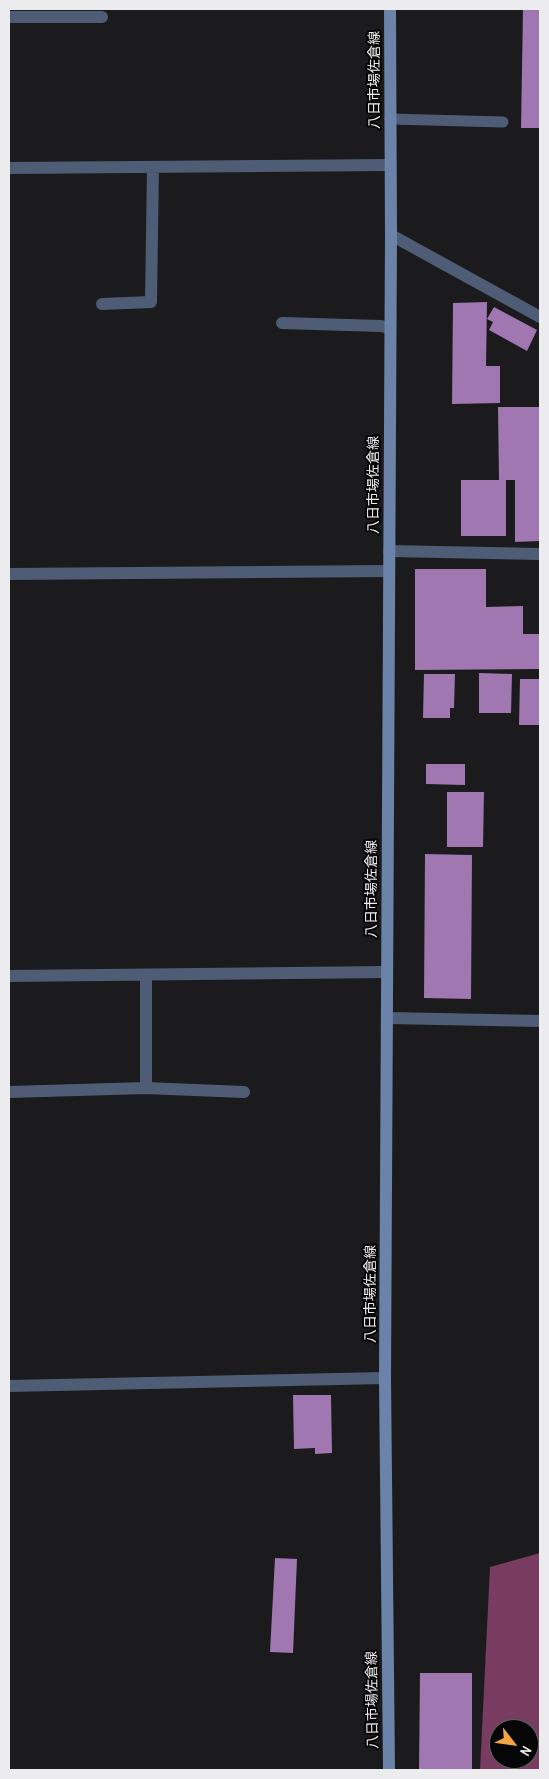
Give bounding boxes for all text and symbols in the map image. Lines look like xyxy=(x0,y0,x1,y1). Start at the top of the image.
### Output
street label: 八日市場佐倉線 xyxy=(367,31,383,129)
street label: 八日市場佐倉線 xyxy=(366,436,382,534)
street label: 八日市場佐倉線 xyxy=(364,840,380,938)
street label: 八日市場佐倉線 xyxy=(363,1245,379,1343)
street label: 八日市場佐倉線 xyxy=(364,1651,382,1749)
north arrow xyxy=(489,1719,539,1769)
text: N xyxy=(516,1743,536,1759)

